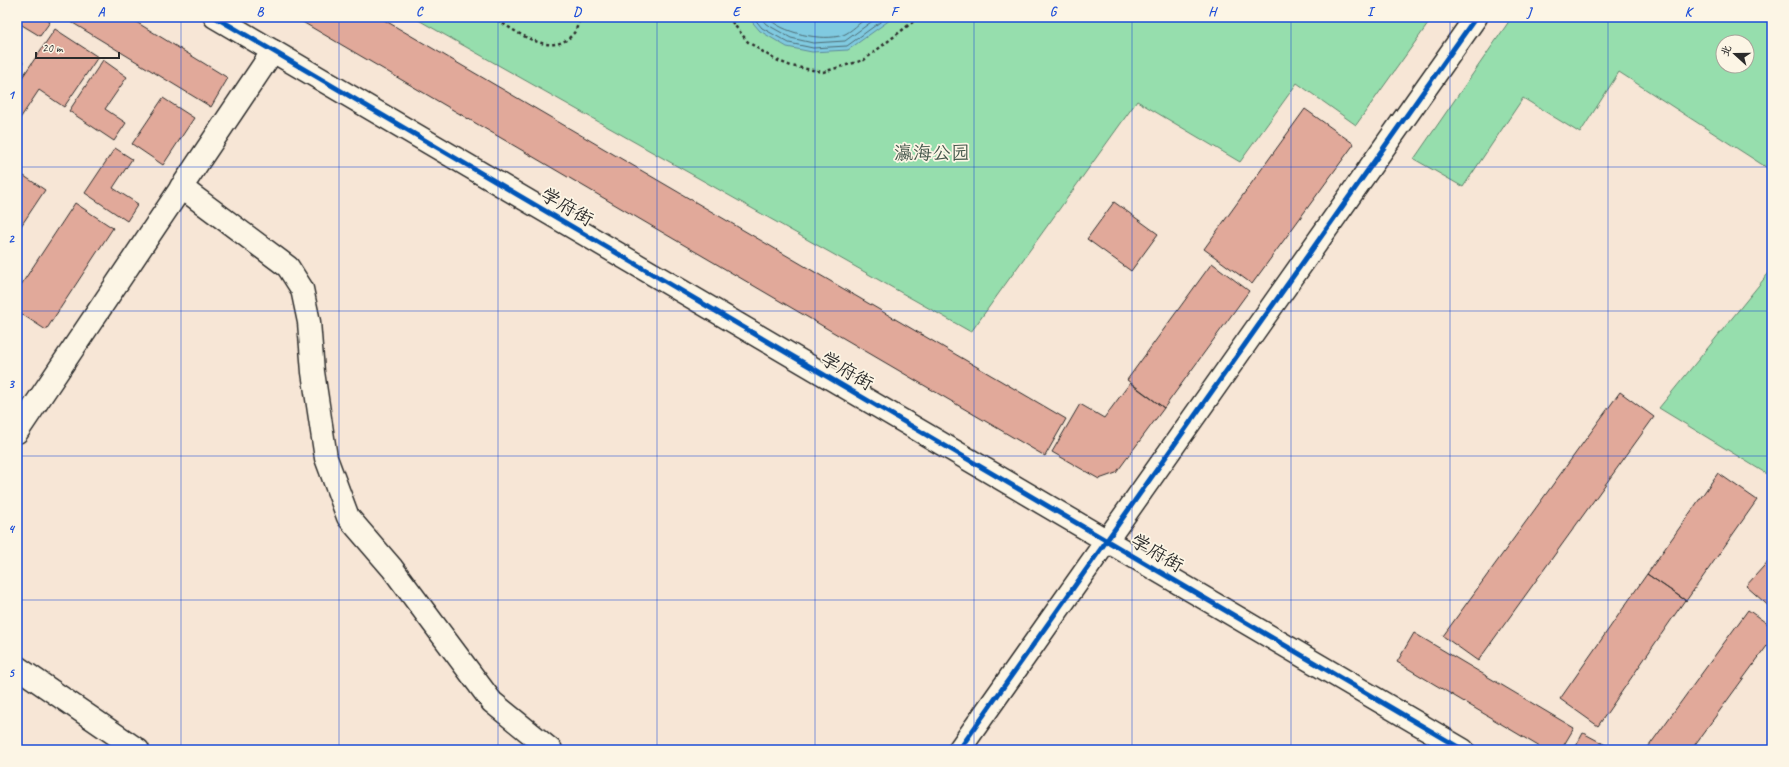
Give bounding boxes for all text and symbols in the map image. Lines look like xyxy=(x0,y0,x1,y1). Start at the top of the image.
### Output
text: A xyxy=(98,4,106,20)
text: B xyxy=(257,4,265,20)
text: C xyxy=(416,4,424,20)
text: D xyxy=(573,4,582,20)
text: E xyxy=(733,4,742,20)
text: F xyxy=(891,4,900,20)
text: G xyxy=(1050,4,1058,20)
text: H xyxy=(1208,4,1218,20)
text: I xyxy=(1367,4,1376,20)
text: J xyxy=(1526,4,1533,20)
text: K xyxy=(1685,4,1695,20)
scale bar xyxy=(36,34,119,60)
north arrow xyxy=(1715,34,1755,74)
text: 20 m xyxy=(42,40,64,56)
text: 北 xyxy=(1717,43,1734,58)
text: 1 xyxy=(8,87,16,103)
park label: 瀛海公园 xyxy=(894,141,970,165)
street label: 学府街 xyxy=(536,182,598,232)
text: 2 xyxy=(8,231,15,247)
street label: 学府街 xyxy=(816,346,878,396)
text: 3 xyxy=(8,376,15,392)
text: 4 xyxy=(8,521,16,537)
street label: 学府街 xyxy=(1126,528,1188,578)
text: 5 xyxy=(8,665,15,681)

